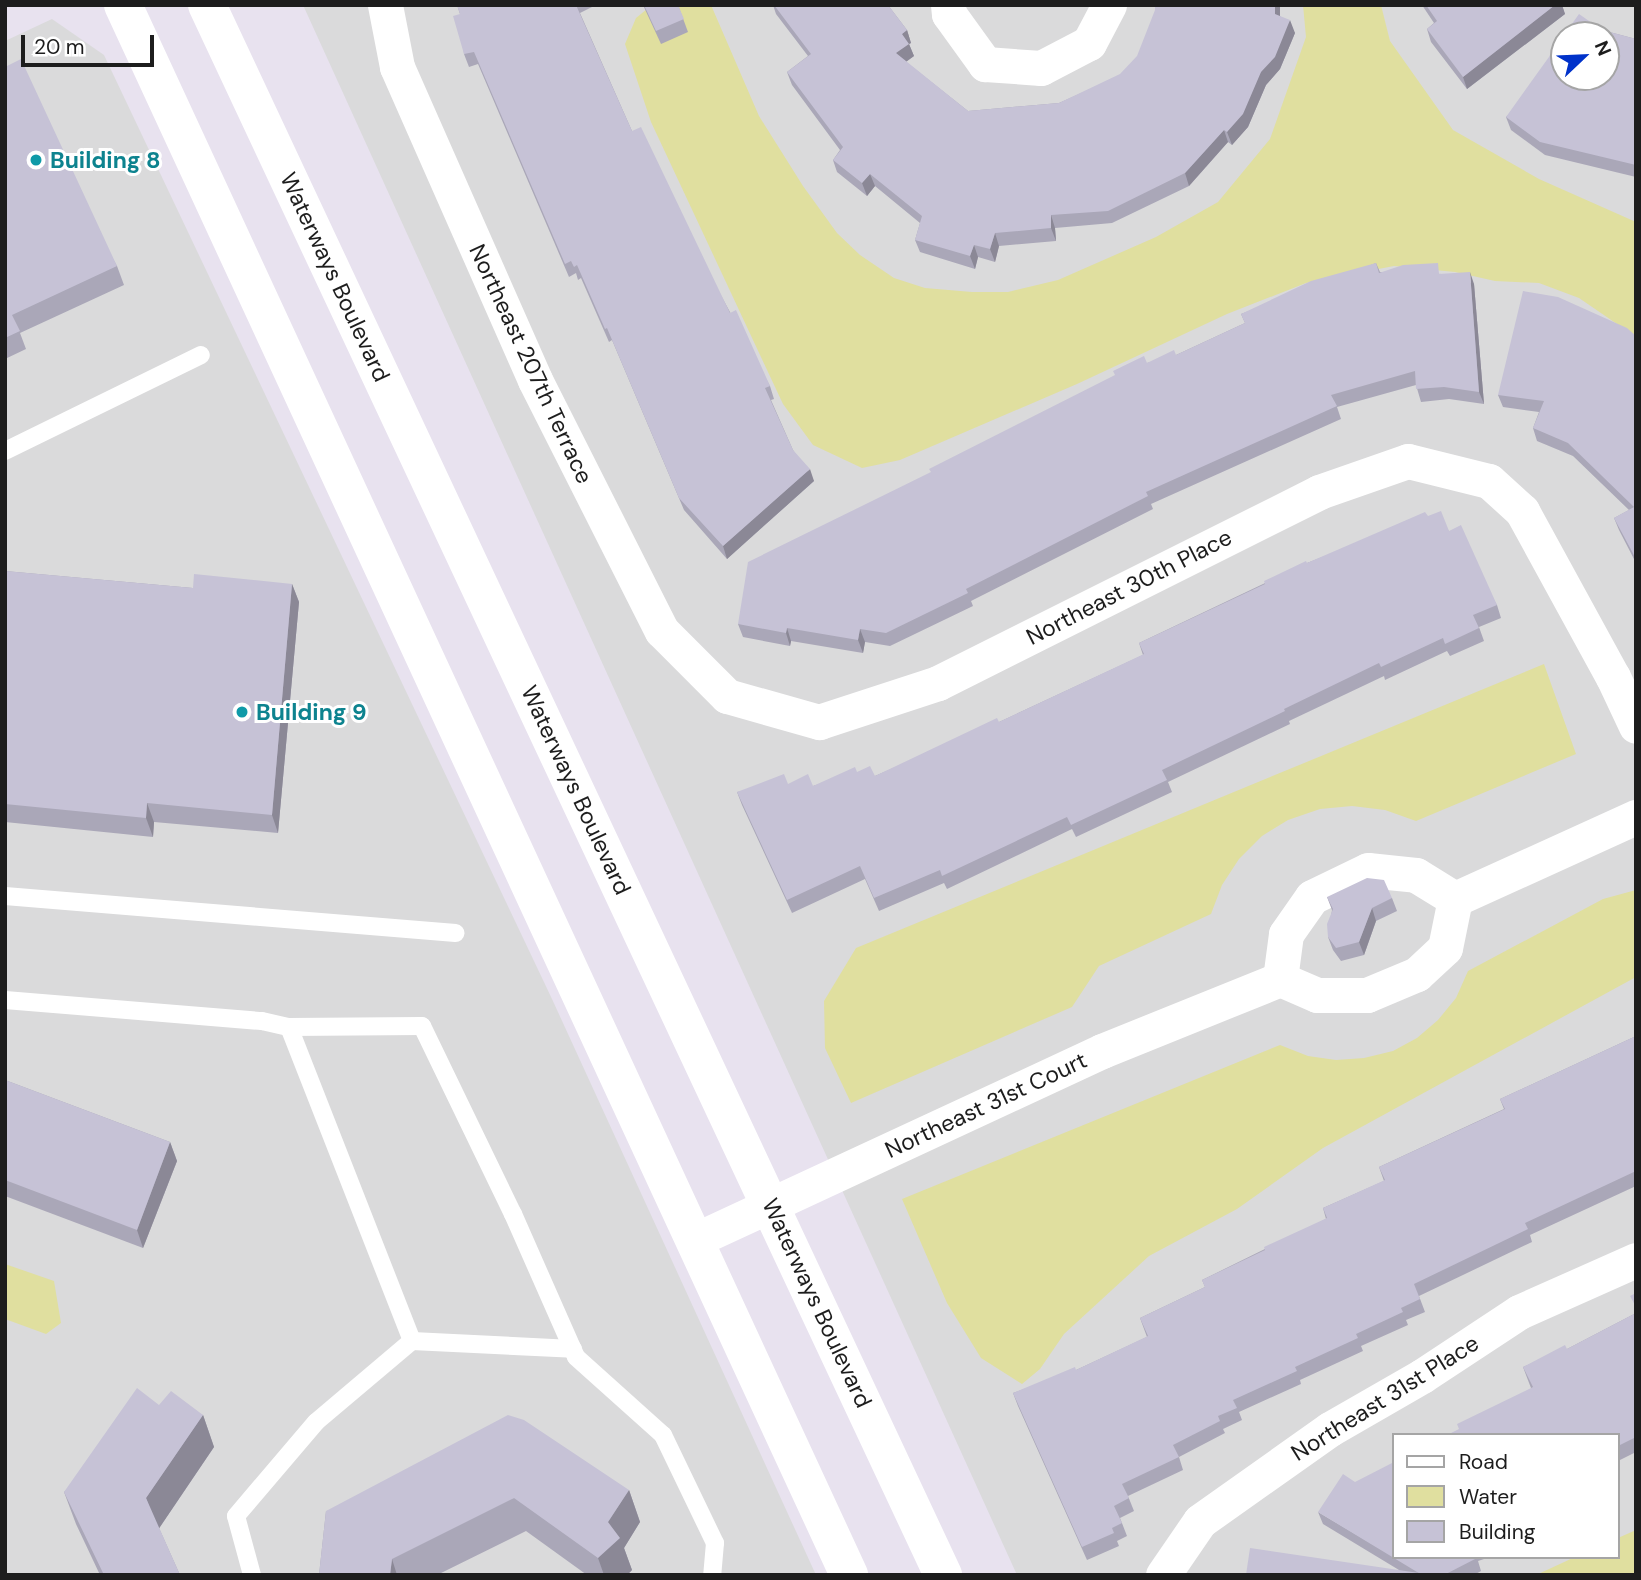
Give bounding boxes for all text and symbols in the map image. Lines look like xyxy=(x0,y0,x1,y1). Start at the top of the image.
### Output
scale bar xyxy=(24,21,158,65)
north arrow xyxy=(1550,21,1620,91)
text: 20 m xyxy=(34,33,85,61)
text: N xyxy=(1589,37,1617,60)
place label: Building 8 xyxy=(50,146,161,174)
marker: Building 8 xyxy=(28,152,44,168)
street label: Waterways Boulevard xyxy=(274,168,396,386)
street label: Northeast 207th Terrace xyxy=(463,240,599,488)
street label: Northeast 30th Place xyxy=(1022,523,1236,651)
street label: Waterways Boulevard xyxy=(515,681,637,899)
place label: Building 9 xyxy=(256,698,367,726)
marker: Building 9 xyxy=(234,704,250,720)
street label: Northeast 31st Court xyxy=(881,1046,1091,1164)
street label: Waterways Boulevard xyxy=(756,1194,878,1412)
street label: Northeast 31st Place xyxy=(1286,1329,1484,1467)
legend xyxy=(1392,1433,1620,1559)
text: Road xyxy=(1459,1448,1508,1476)
text: Water xyxy=(1459,1483,1517,1511)
text: Building xyxy=(1459,1518,1535,1546)

